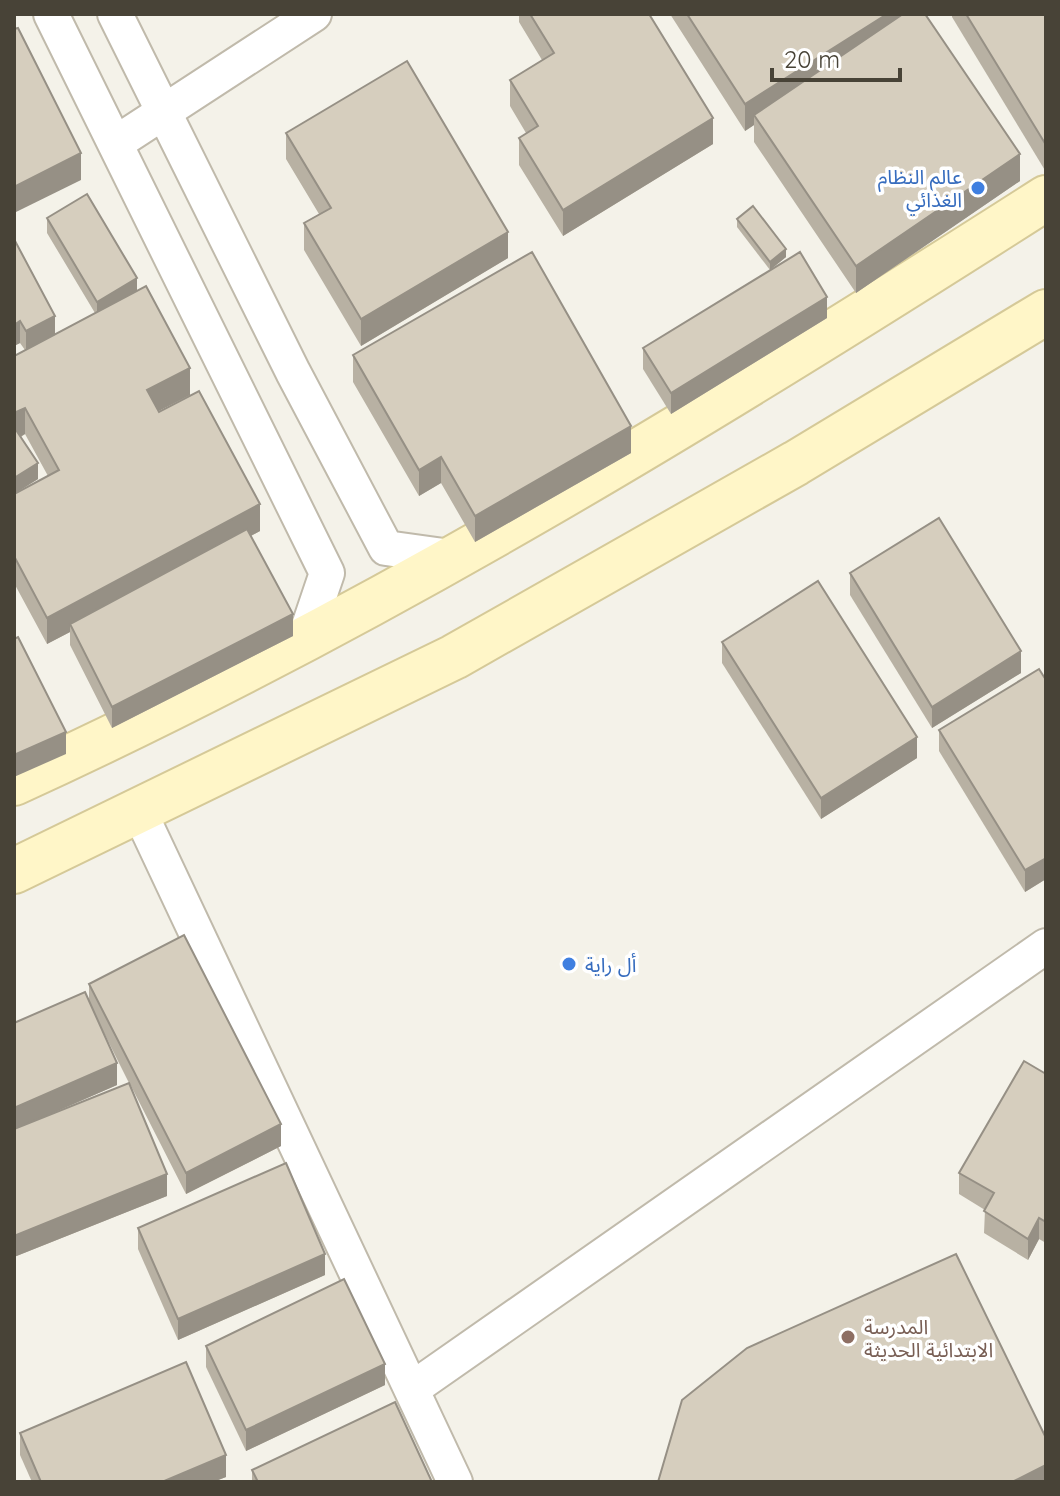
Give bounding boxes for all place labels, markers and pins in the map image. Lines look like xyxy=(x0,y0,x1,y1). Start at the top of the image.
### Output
place label: عالم النظام الغذائي xyxy=(878,164,962,215)
marker: عالم النظام الغذائي xyxy=(969,179,987,197)
place label: أل راية xyxy=(585,952,636,977)
marker: أل راية xyxy=(560,955,578,973)
place label: المدرسة الابتدائية الحديثة xyxy=(864,1314,993,1362)
marker: المدرسة الابتدائية الحديثة xyxy=(839,1328,857,1346)

